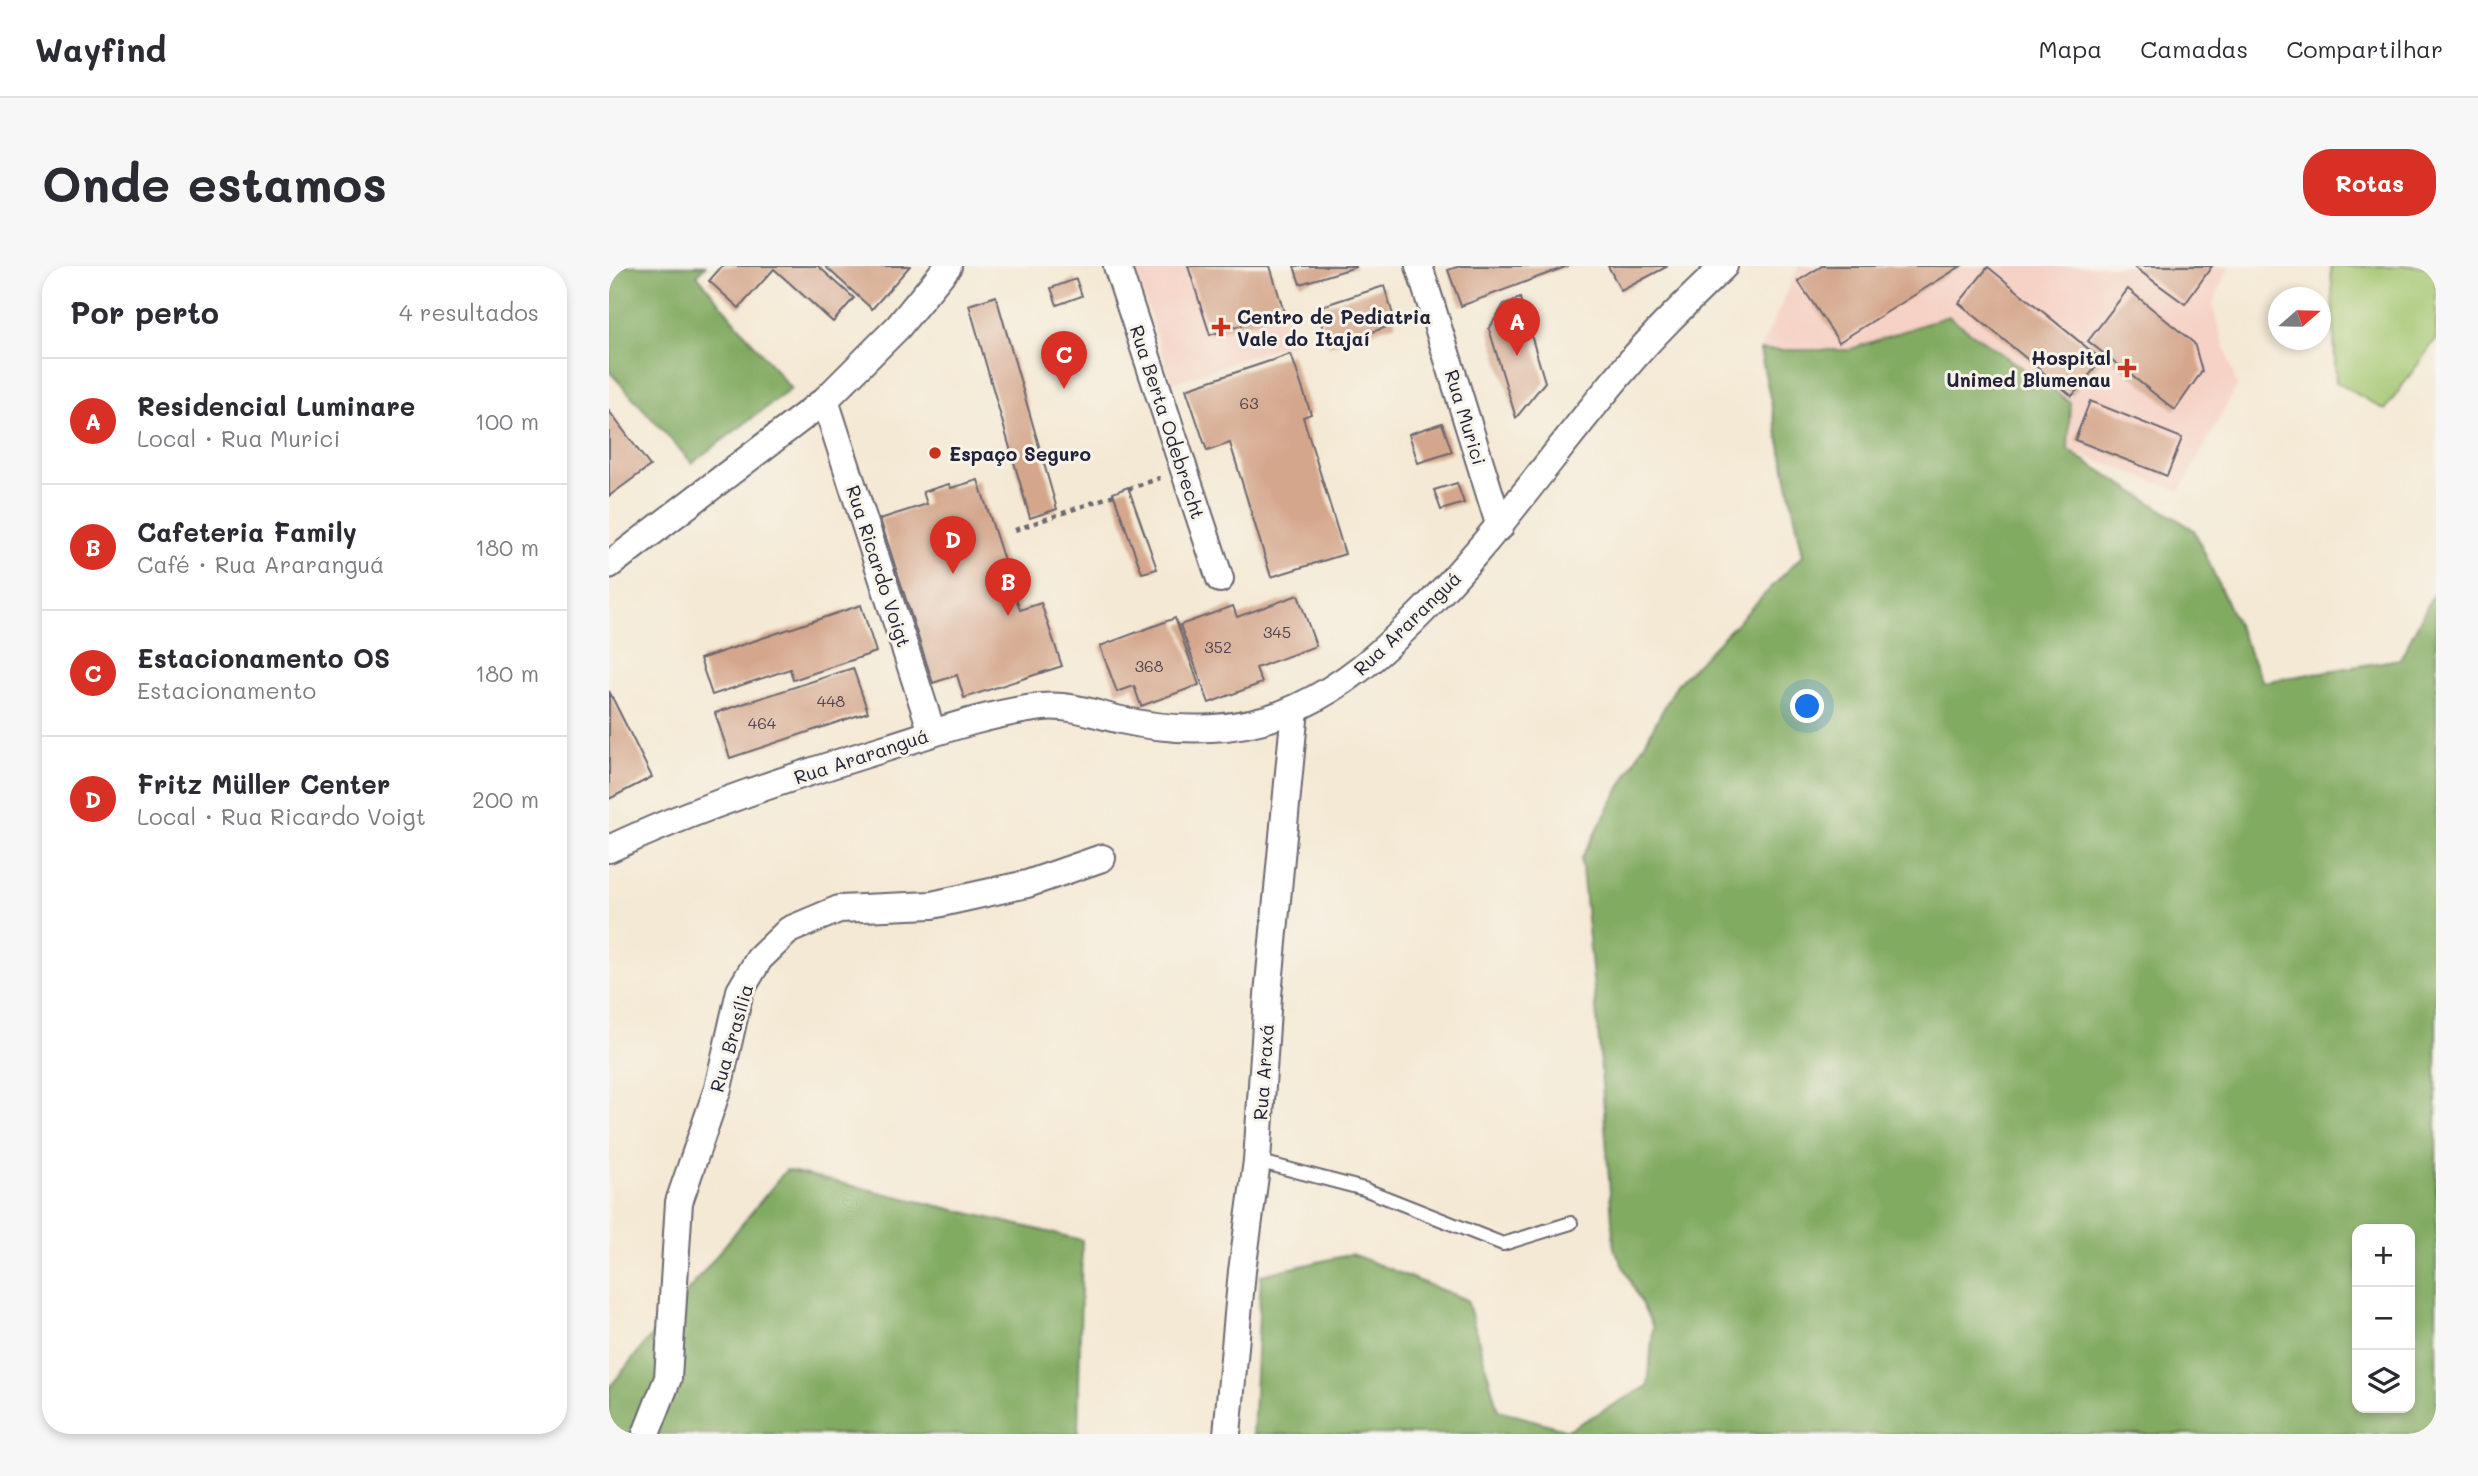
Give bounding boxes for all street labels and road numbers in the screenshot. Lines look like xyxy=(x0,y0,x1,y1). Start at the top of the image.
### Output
street label: Rua Berta Odebrecht xyxy=(1125,322,1211,522)
street label: Rua Murici xyxy=(1440,366,1492,468)
street label: Rua Ricardo Voigt xyxy=(841,482,917,650)
street label: Rua Araranguá xyxy=(1348,565,1466,681)
street label: Rua Araranguá xyxy=(790,722,932,790)
street label: Rua Brasília xyxy=(704,981,758,1095)
street label: Rua Araxá xyxy=(1247,1023,1279,1121)

